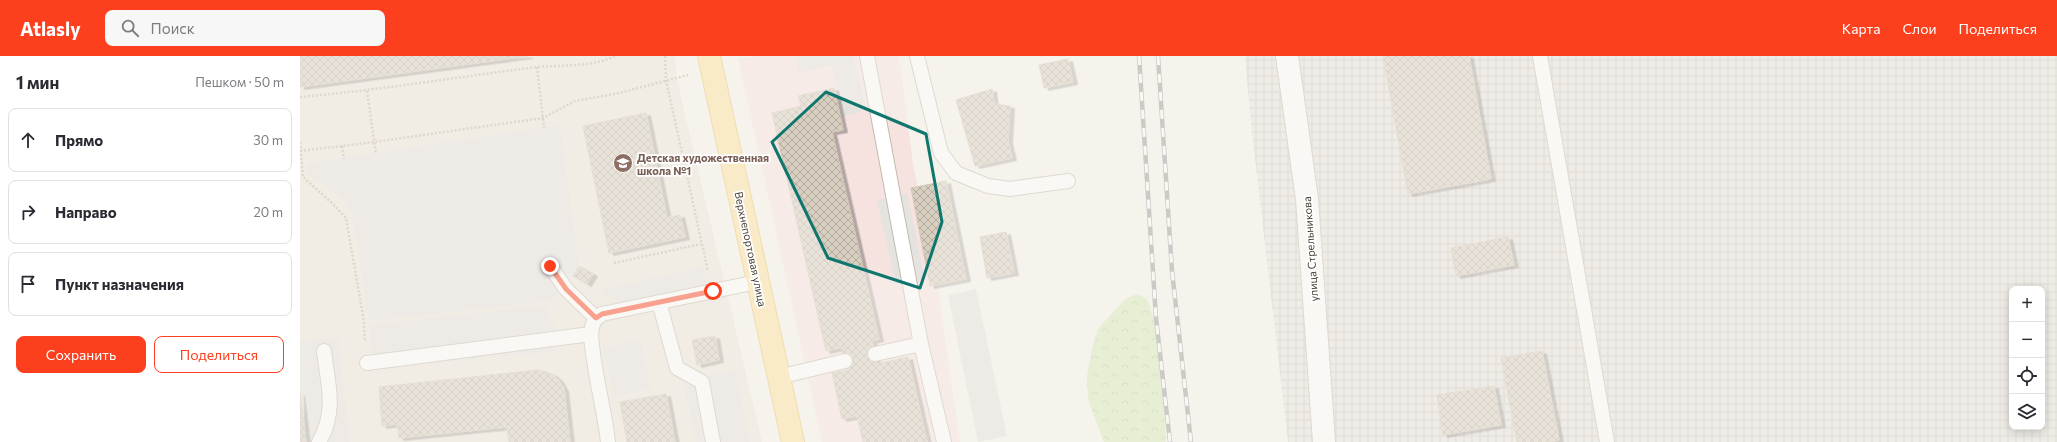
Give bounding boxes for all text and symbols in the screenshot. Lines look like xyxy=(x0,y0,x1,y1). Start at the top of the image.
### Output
search box xyxy=(105,10,385,46)
text: Atlasly xyxy=(20,17,81,40)
icon: search xyxy=(119,17,141,39)
text: Поиск xyxy=(151,19,195,37)
text: Карта xyxy=(1842,20,1880,37)
text: Слои xyxy=(1902,20,1937,37)
text: Поделиться xyxy=(1959,20,2037,37)
text: 1 мин xyxy=(16,72,59,93)
text: Пешком · 50 m xyxy=(195,74,284,90)
icon: ahead xyxy=(17,129,39,151)
text: Прямо xyxy=(55,131,103,149)
text: 30 m xyxy=(253,132,283,148)
place label: Детская художественная школа №1 xyxy=(637,151,769,177)
school or university icon: Детская художественная школа №1 xyxy=(612,152,634,174)
street label: Верхнепортовая улица xyxy=(732,190,770,308)
street label: улица Стрельникова xyxy=(1300,196,1320,302)
icon: right xyxy=(17,201,39,223)
text: Направо xyxy=(55,203,117,221)
text: 20 m xyxy=(254,204,283,220)
route end xyxy=(541,257,559,275)
icon: arrive xyxy=(17,273,39,295)
text: Пункт назначения xyxy=(55,275,184,293)
route start xyxy=(704,282,722,300)
map controls xyxy=(2009,286,2045,430)
button: + xyxy=(2009,286,2045,322)
button: − xyxy=(2009,322,2045,358)
button: Сохранить xyxy=(16,336,146,373)
button: Поделиться xyxy=(154,336,284,373)
button: locate xyxy=(2009,358,2045,394)
button: layers xyxy=(2009,394,2045,430)

